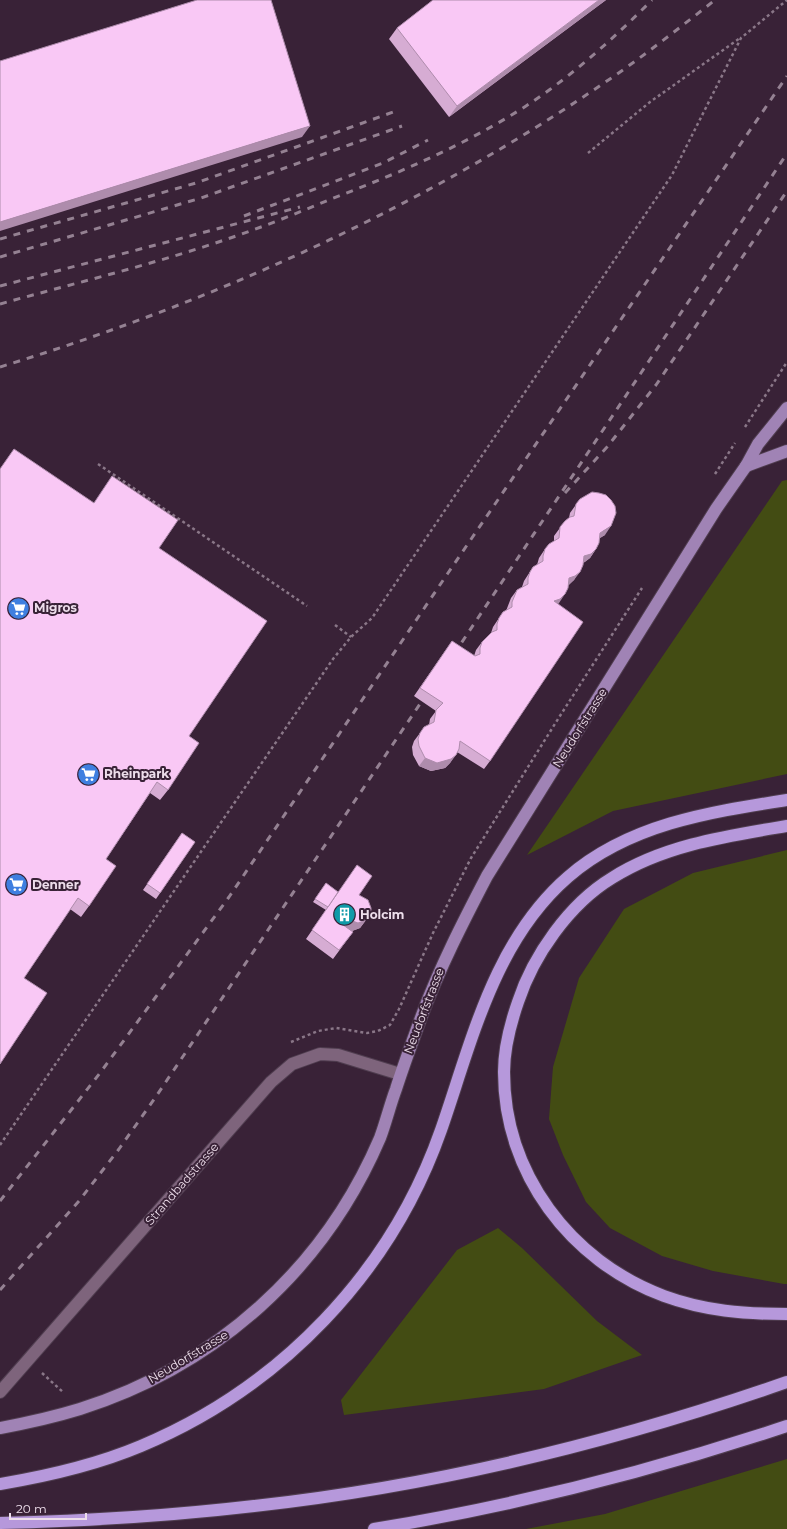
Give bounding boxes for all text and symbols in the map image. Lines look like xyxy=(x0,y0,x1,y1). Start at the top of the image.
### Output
supermarket icon: Migros xyxy=(5,595,31,621)
place label: Migros xyxy=(34,600,77,615)
street label: Neudorfstrasse xyxy=(549,685,610,770)
supermarket icon: Rheinpark xyxy=(76,761,102,787)
place label: Rheinpark xyxy=(104,766,169,781)
supermarket icon: Denner xyxy=(3,872,29,898)
place label: Denner xyxy=(32,877,79,892)
building icon: Holcim xyxy=(331,902,357,928)
place label: Holcim xyxy=(360,907,404,922)
street label: Neudorfstrasse xyxy=(400,966,447,1056)
street label: Strandbadstrasse xyxy=(142,1139,222,1228)
street label: Neudorfstrasse xyxy=(145,1327,230,1386)
scale bar xyxy=(10,1495,86,1521)
text: 20 m xyxy=(16,1501,47,1516)

